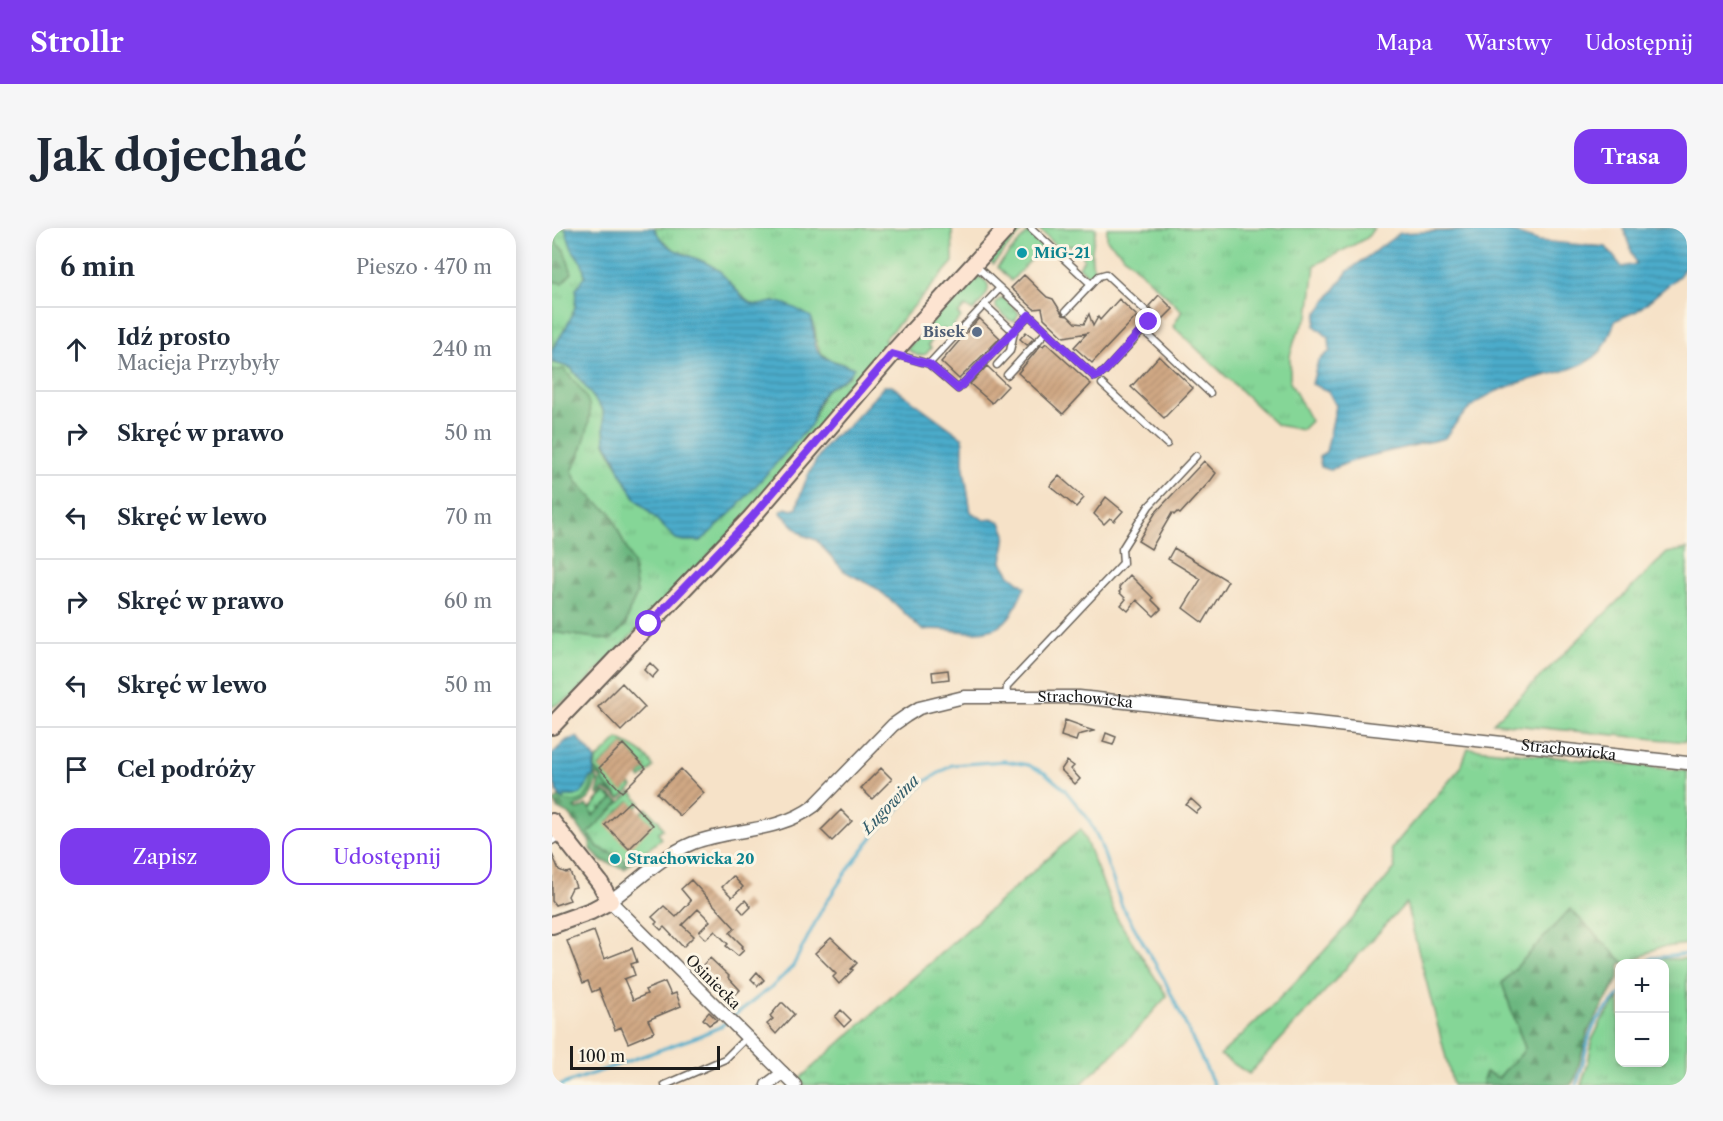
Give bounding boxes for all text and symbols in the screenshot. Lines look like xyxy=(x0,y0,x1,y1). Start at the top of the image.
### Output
text: Strollr xyxy=(30,25,124,59)
text: Mapa xyxy=(1376,30,1432,55)
text: Warstwy xyxy=(1465,30,1552,55)
text: Udostępnij xyxy=(1585,30,1693,55)
button: Trasa xyxy=(1574,129,1687,184)
text: Jak dojechać xyxy=(36,130,307,182)
place label: MiG-21 xyxy=(1034,243,1090,262)
marker: MiG-21 xyxy=(1015,246,1029,260)
text: 6 min xyxy=(60,251,135,283)
text: Pieszo · 470 m xyxy=(356,255,492,279)
route end xyxy=(1135,308,1161,334)
place label: Bisek xyxy=(923,322,966,341)
text: Idź prosto xyxy=(117,324,231,351)
marker: Bisek xyxy=(970,325,984,339)
icon: ahead xyxy=(60,333,93,366)
text: 240 m xyxy=(432,337,492,361)
text: Macieja Przybyły xyxy=(117,351,280,375)
icon: right xyxy=(60,417,93,450)
text: Skręć w prawo xyxy=(117,420,284,447)
text: 50 m xyxy=(445,421,492,445)
icon: left xyxy=(60,501,93,534)
text: Skręć w lewo xyxy=(117,504,267,531)
text: 70 m xyxy=(446,505,492,529)
icon: right xyxy=(60,585,93,618)
text: Skręć w prawo xyxy=(117,588,284,615)
text: 60 m xyxy=(444,589,492,613)
route start xyxy=(635,610,661,636)
icon: left xyxy=(60,669,93,702)
text: Skręć w lewo xyxy=(117,672,267,699)
text: 50 m xyxy=(445,673,492,697)
street label: Strachowicka xyxy=(1038,687,1134,712)
street label: Strachowicka xyxy=(1520,735,1617,764)
icon: arrive xyxy=(60,753,93,786)
text: Cel podróży xyxy=(117,756,255,783)
water label: Ługowina xyxy=(856,770,923,838)
button: Zapisz xyxy=(60,828,270,885)
button: Udostępnij xyxy=(282,828,492,885)
place label: Strachowicka 20 xyxy=(627,849,754,868)
marker: Strachowicka 20 xyxy=(608,852,622,866)
street label: Osiniecka xyxy=(682,950,745,1013)
map controls xyxy=(1615,959,1669,1067)
button: + xyxy=(1615,959,1669,1013)
button: − xyxy=(1615,1013,1669,1067)
scale bar xyxy=(570,1043,720,1070)
text: 100 m xyxy=(579,1046,625,1066)

